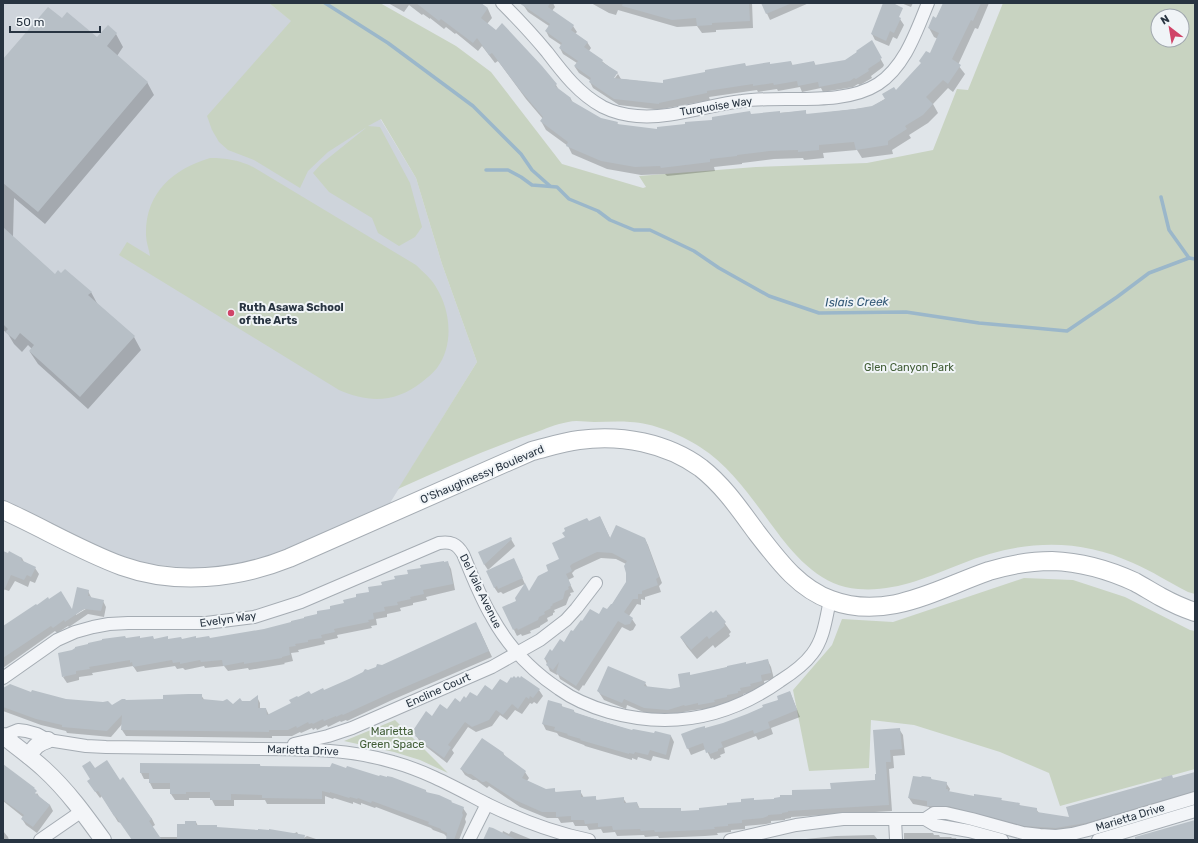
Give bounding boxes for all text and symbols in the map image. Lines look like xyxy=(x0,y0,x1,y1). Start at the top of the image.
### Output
scale bar xyxy=(10,8,100,34)
north arrow xyxy=(1150,8,1190,48)
text: N xyxy=(1158,12,1172,27)
text: 50 m xyxy=(16,15,44,29)
street label: Turquoise Way xyxy=(679,94,753,119)
water label: Islais Creek xyxy=(825,294,890,310)
place label: Ruth Asawa School of the Arts xyxy=(239,301,344,327)
marker: Ruth Asawa School of the Arts xyxy=(226,308,236,318)
park label: Glen Canyon Park xyxy=(864,361,954,374)
street label: O'Shaughnessy Boulevard xyxy=(418,442,546,506)
street label: Del Vale Avenue xyxy=(457,552,504,631)
street label: Evelyn Way xyxy=(199,609,257,630)
street label: Encline Court xyxy=(404,670,473,710)
park label: Marietta Green Space xyxy=(360,725,424,751)
street label: Marietta Drive xyxy=(267,743,339,758)
street label: Marietta Drive xyxy=(1094,801,1166,834)

